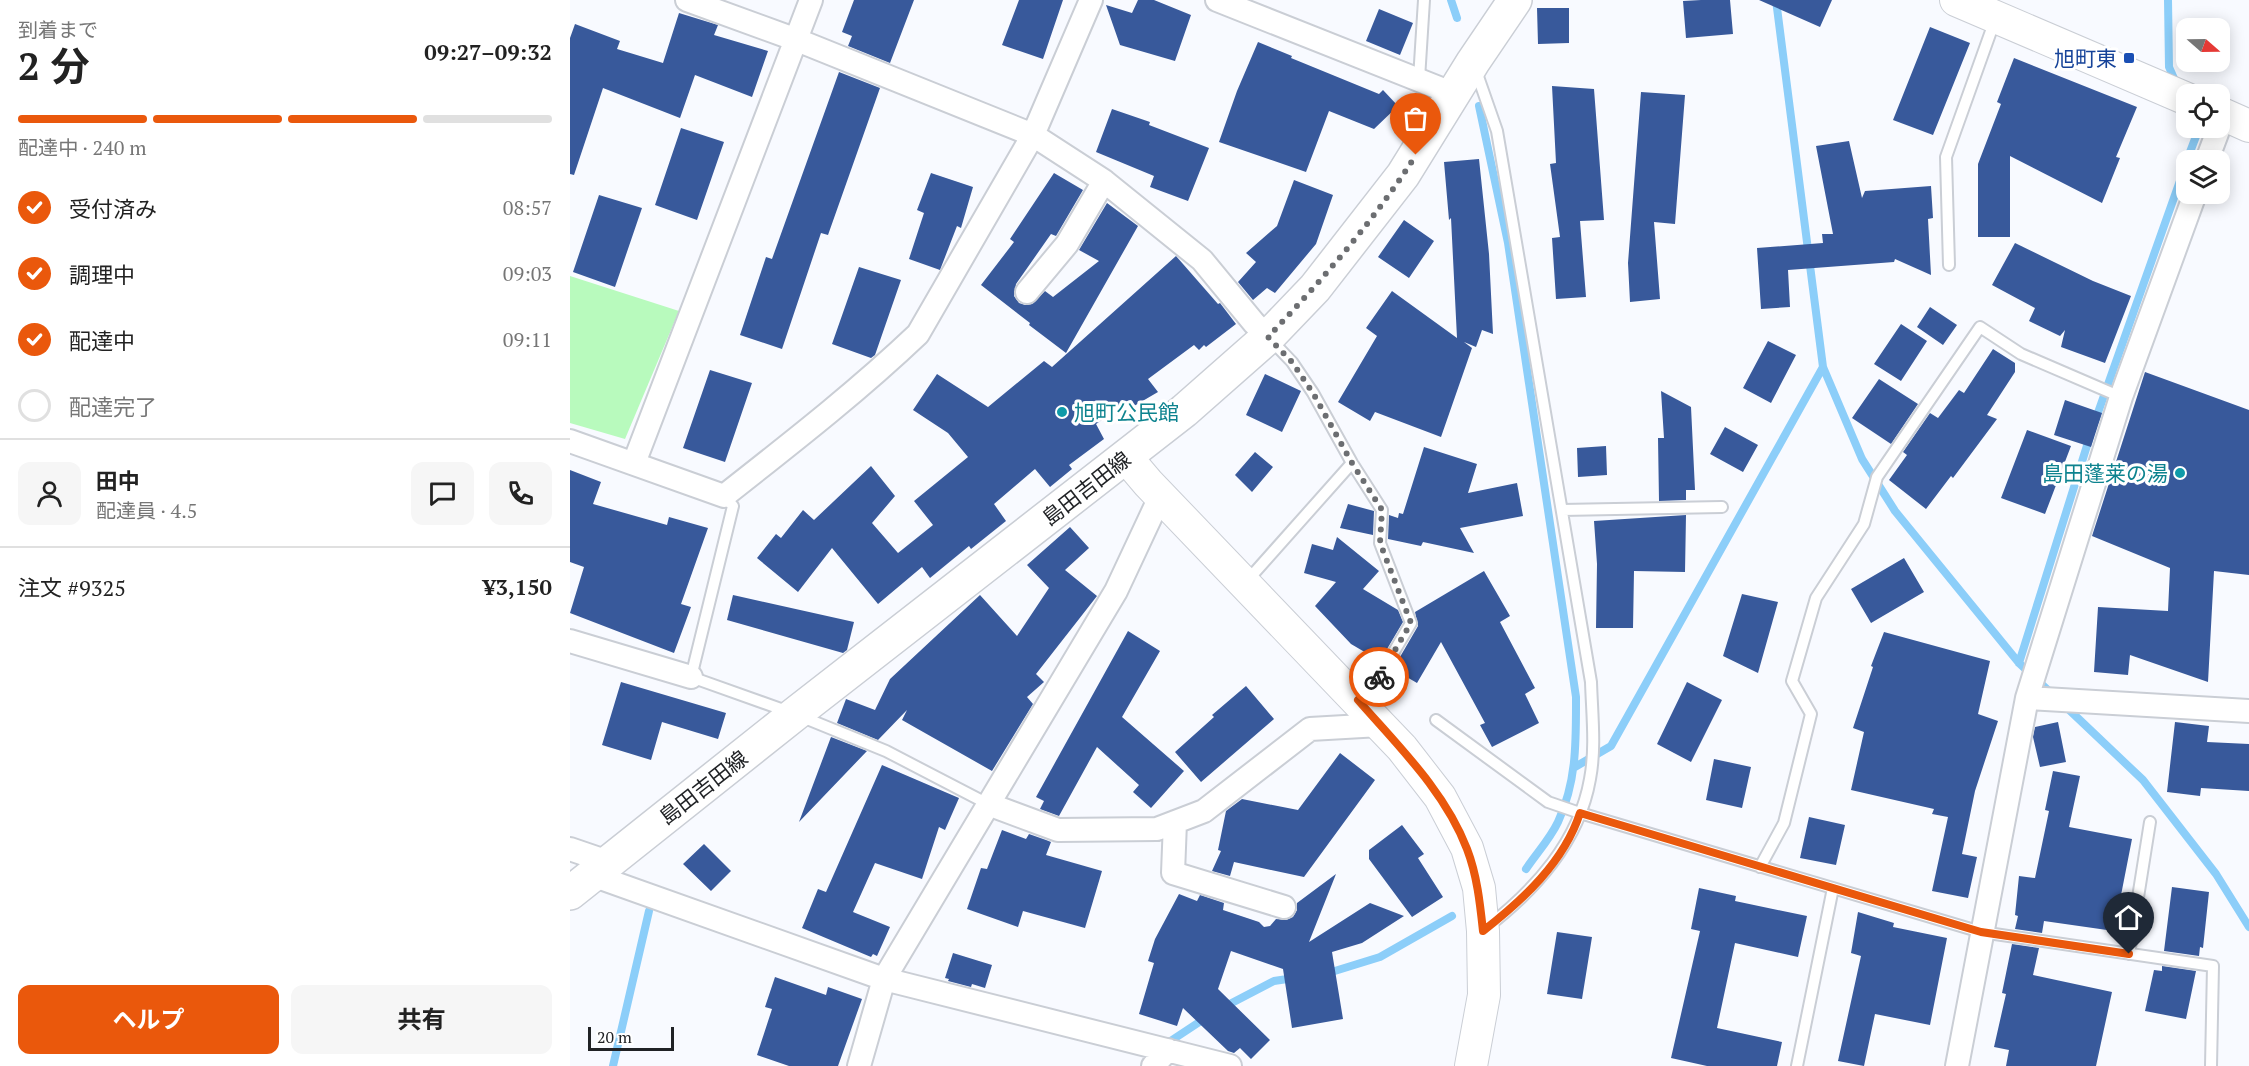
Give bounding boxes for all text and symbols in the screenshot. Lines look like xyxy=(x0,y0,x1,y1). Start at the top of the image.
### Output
text: 到着まで xyxy=(18,16,98,43)
north arrow xyxy=(2176,18,2230,72)
map controls xyxy=(2176,18,2230,204)
text: 09:27–09:32 xyxy=(424,37,552,66)
text: 2 分 xyxy=(18,39,90,91)
place label: 旭町東 xyxy=(2054,44,2117,72)
marker: 旭町東 xyxy=(2122,51,2136,65)
button: locate xyxy=(2176,84,2230,138)
pin xyxy=(1390,93,1441,155)
icon: bag xyxy=(1399,102,1432,135)
text: 配達中 · 240 m xyxy=(18,134,147,161)
button: layers xyxy=(2176,150,2230,204)
icon: check xyxy=(18,191,51,224)
text: 受付済み xyxy=(69,194,157,223)
text: 08:57 xyxy=(503,194,552,221)
icon: check xyxy=(18,257,51,290)
text: 調理中 xyxy=(69,260,135,289)
text: 09:03 xyxy=(503,260,552,287)
icon: check xyxy=(18,323,51,356)
text: 配達中 xyxy=(69,326,135,355)
text: 09:11 xyxy=(503,326,552,353)
text: 配達完了 xyxy=(69,392,157,421)
place label: 旭町公民館 xyxy=(1074,398,1179,426)
marker: 旭町公民館 xyxy=(1055,405,1069,419)
street label: 島田吉田線 xyxy=(1036,445,1136,531)
place label: 島田蓬莱の湯 xyxy=(2042,459,2168,487)
button: person xyxy=(18,462,81,525)
button: chat xyxy=(411,462,474,525)
button: phone xyxy=(489,462,552,525)
text: 田中 xyxy=(96,466,140,495)
marker: 島田蓬莱の湯 xyxy=(2173,466,2187,480)
text: 配達員 · 4.5 xyxy=(96,497,197,524)
text: ¥3,150 xyxy=(483,572,552,601)
text: 注文 #9325 xyxy=(18,573,126,602)
courier xyxy=(1349,647,1409,707)
icon: bike xyxy=(1363,661,1396,694)
street label: 島田吉田線 xyxy=(653,744,753,830)
pin xyxy=(2103,892,2154,954)
icon: home xyxy=(2112,901,2145,934)
button: ヘルプ xyxy=(18,985,279,1054)
button: 共有 xyxy=(291,985,552,1054)
scale bar xyxy=(588,1024,674,1052)
text: 20 m xyxy=(597,1026,632,1048)

